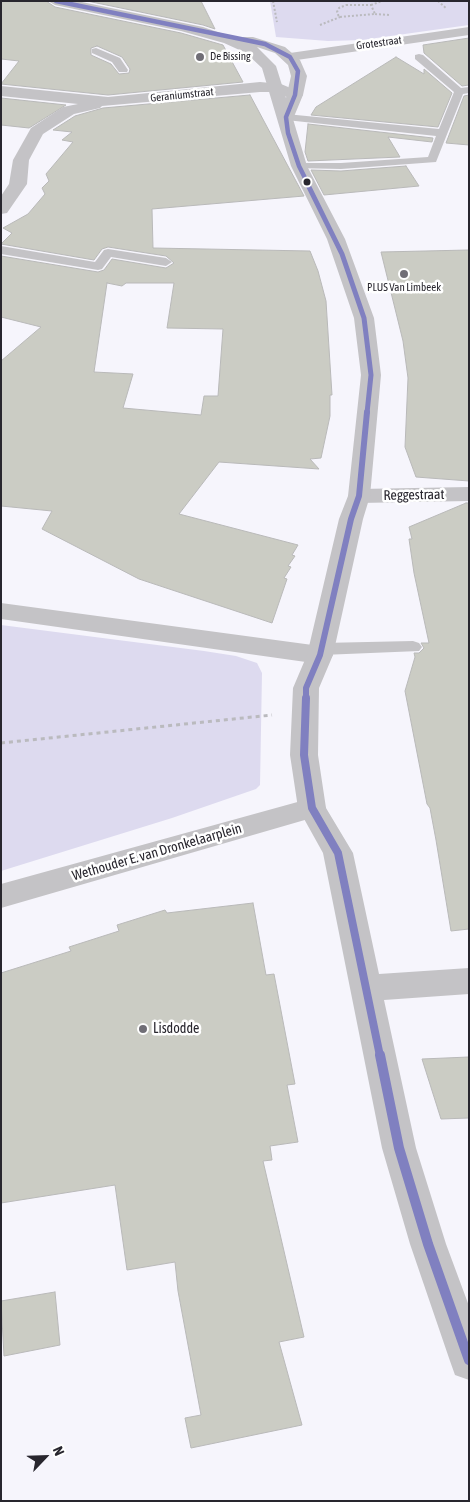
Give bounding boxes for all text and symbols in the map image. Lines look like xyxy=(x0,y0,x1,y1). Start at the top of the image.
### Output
street label: Grotestraat xyxy=(355,33,403,53)
place label: De Bissing xyxy=(210,50,251,64)
marker: De Bissing xyxy=(194,51,206,63)
street label: Geraniumstraat xyxy=(150,85,214,105)
unlabelled marker xyxy=(302,177,312,187)
marker: PLUS Van Limbeek xyxy=(398,268,410,280)
place label: PLUS Van Limbeek xyxy=(367,281,441,295)
street label: Reggestraat xyxy=(383,486,445,504)
street label: Wethouder E. van Dronkelaarplein xyxy=(70,820,244,884)
place label: Lisdodde xyxy=(153,1021,199,1037)
marker: Lisdodde xyxy=(137,1023,149,1035)
north arrow xyxy=(20,1432,70,1482)
text: N xyxy=(50,1444,68,1458)

